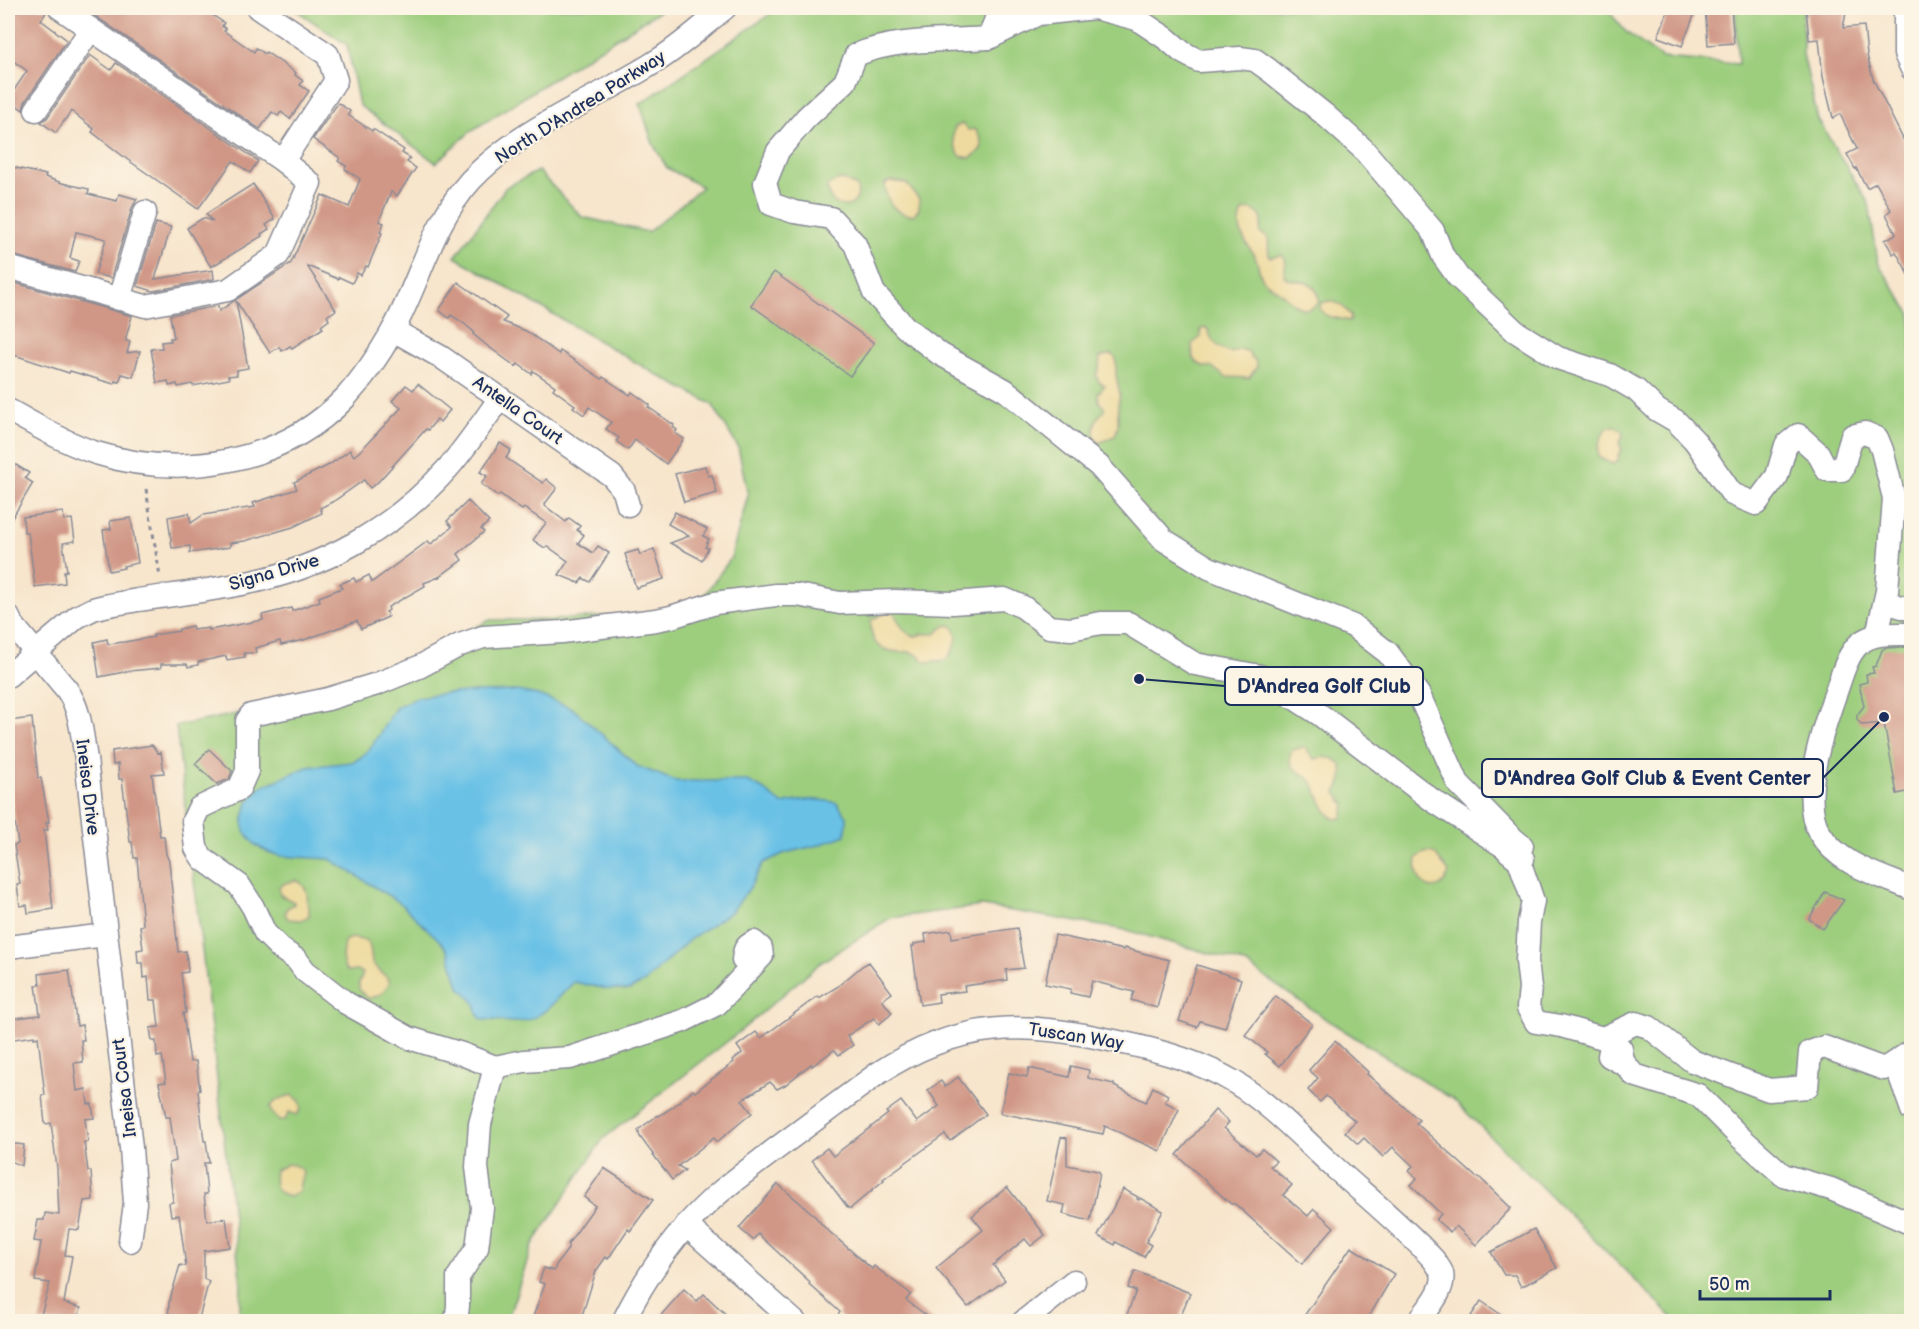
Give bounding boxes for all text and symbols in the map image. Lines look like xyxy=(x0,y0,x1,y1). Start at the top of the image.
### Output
street label: North D'Andrea Parkway xyxy=(491,46,670,168)
street label: Antella Court xyxy=(469,372,567,449)
street label: Signa Drive xyxy=(227,549,322,595)
callout: D'Andrea Golf Club xyxy=(1225,667,1423,705)
text: D'Andrea Golf Club xyxy=(1237,675,1411,699)
street label: Ineisa Drive xyxy=(71,738,104,837)
callout: D'Andrea Golf Club & Event Center xyxy=(1482,759,1823,797)
text: D'Andrea Golf Club & Event Center xyxy=(1493,767,1812,791)
street label: Tuscan Way xyxy=(1027,1019,1126,1055)
street label: Ineisa Court xyxy=(108,1037,141,1139)
scale bar xyxy=(1700,1263,1830,1301)
text: 50 m xyxy=(1709,1274,1750,1295)

